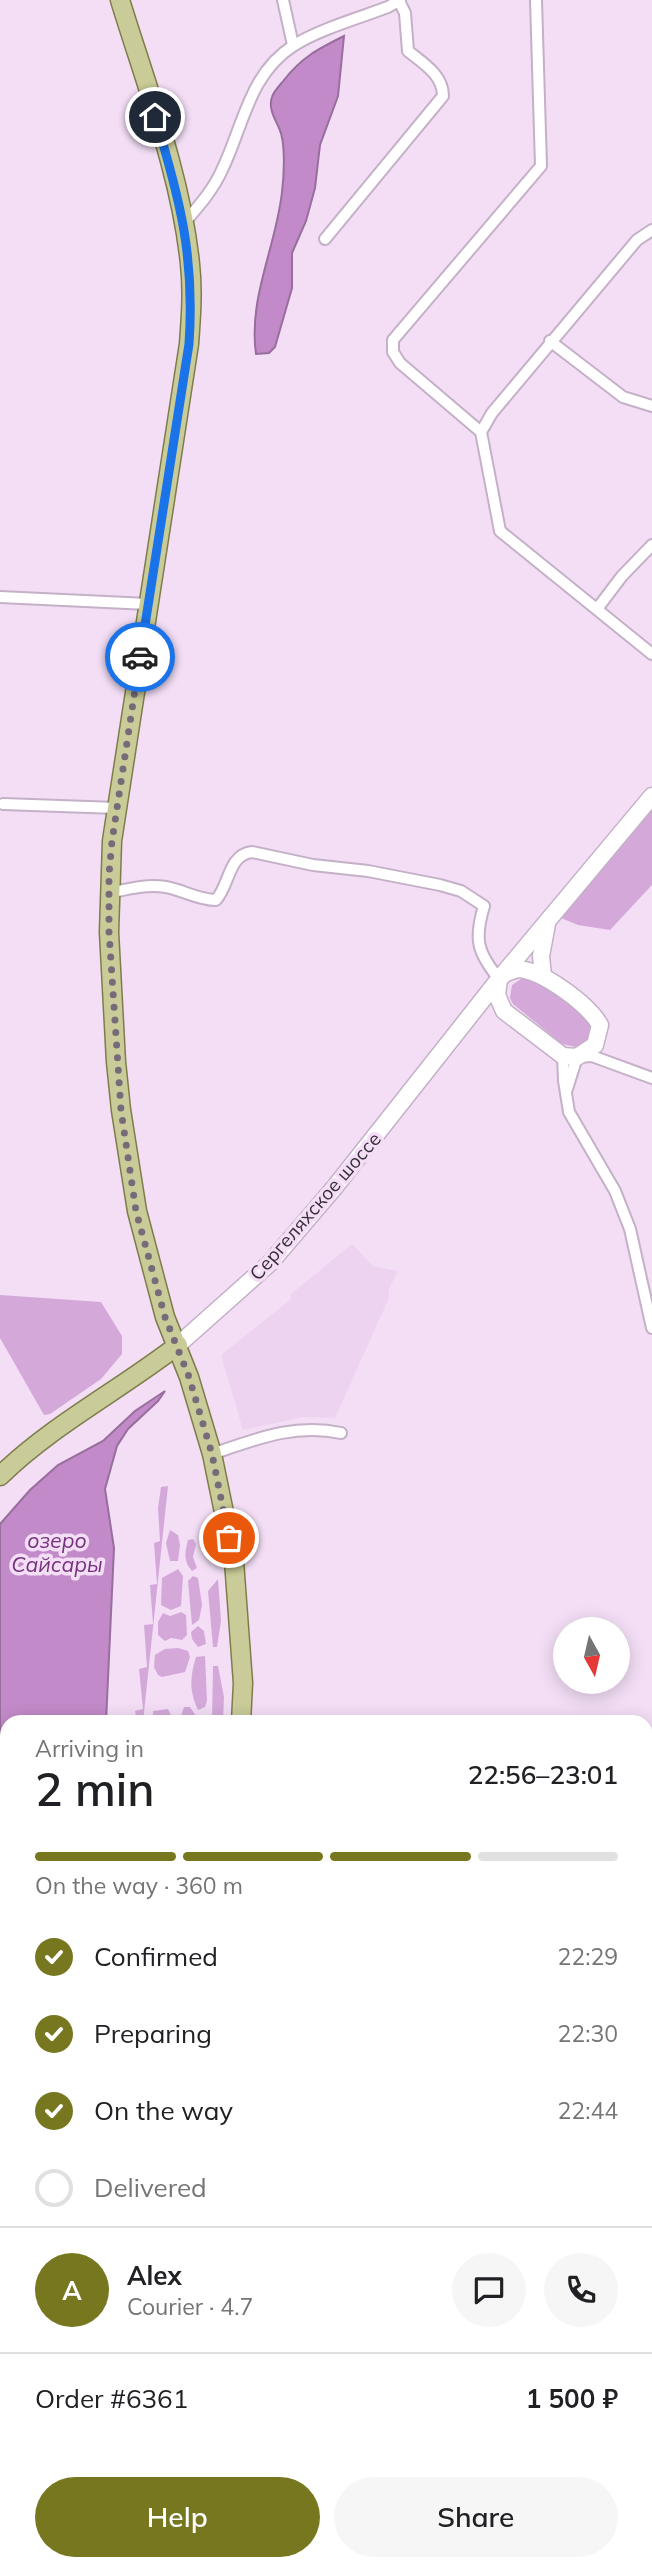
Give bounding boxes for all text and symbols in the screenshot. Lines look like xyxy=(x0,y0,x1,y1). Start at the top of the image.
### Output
pin xyxy=(125,87,185,147)
icon: home xyxy=(136,98,174,136)
courier xyxy=(105,622,175,692)
icon: car xyxy=(121,638,159,676)
street label: Сергеляхское шоссе xyxy=(244,1127,386,1285)
pin xyxy=(199,1508,259,1568)
icon: bag xyxy=(210,1519,248,1557)
water label: озеро Сайсары xyxy=(11,1527,103,1577)
north arrow xyxy=(553,1617,630,1694)
map controls xyxy=(553,1617,630,1694)
text: Arriving in xyxy=(35,1734,144,1763)
text: 22:56–23:01 xyxy=(468,1758,618,1791)
text: 2 min xyxy=(35,1760,154,1818)
text: On the way · 360 m xyxy=(35,1871,243,1900)
icon: check xyxy=(35,1938,73,1976)
text: Confirmed xyxy=(94,1940,218,1973)
text: 22:29 xyxy=(558,1942,618,1971)
icon: check xyxy=(35,2015,73,2053)
text: Preparing xyxy=(94,2017,212,2050)
text: 22:30 xyxy=(558,2019,618,2048)
icon: check xyxy=(35,2092,73,2130)
text: On the way xyxy=(94,2094,233,2127)
text: 22:44 xyxy=(558,2096,618,2125)
text: Delivered xyxy=(94,2171,207,2204)
button: chat xyxy=(452,2253,526,2327)
button: phone xyxy=(544,2253,618,2327)
text: Alex xyxy=(127,2259,182,2292)
text: A xyxy=(62,2274,82,2307)
text: Courier · 4.7 xyxy=(127,2292,253,2321)
text: Order #6361 xyxy=(35,2382,188,2415)
text: 1 500 ₽ xyxy=(526,2382,618,2415)
button: Help xyxy=(35,2477,320,2557)
button: Share xyxy=(334,2477,618,2557)

